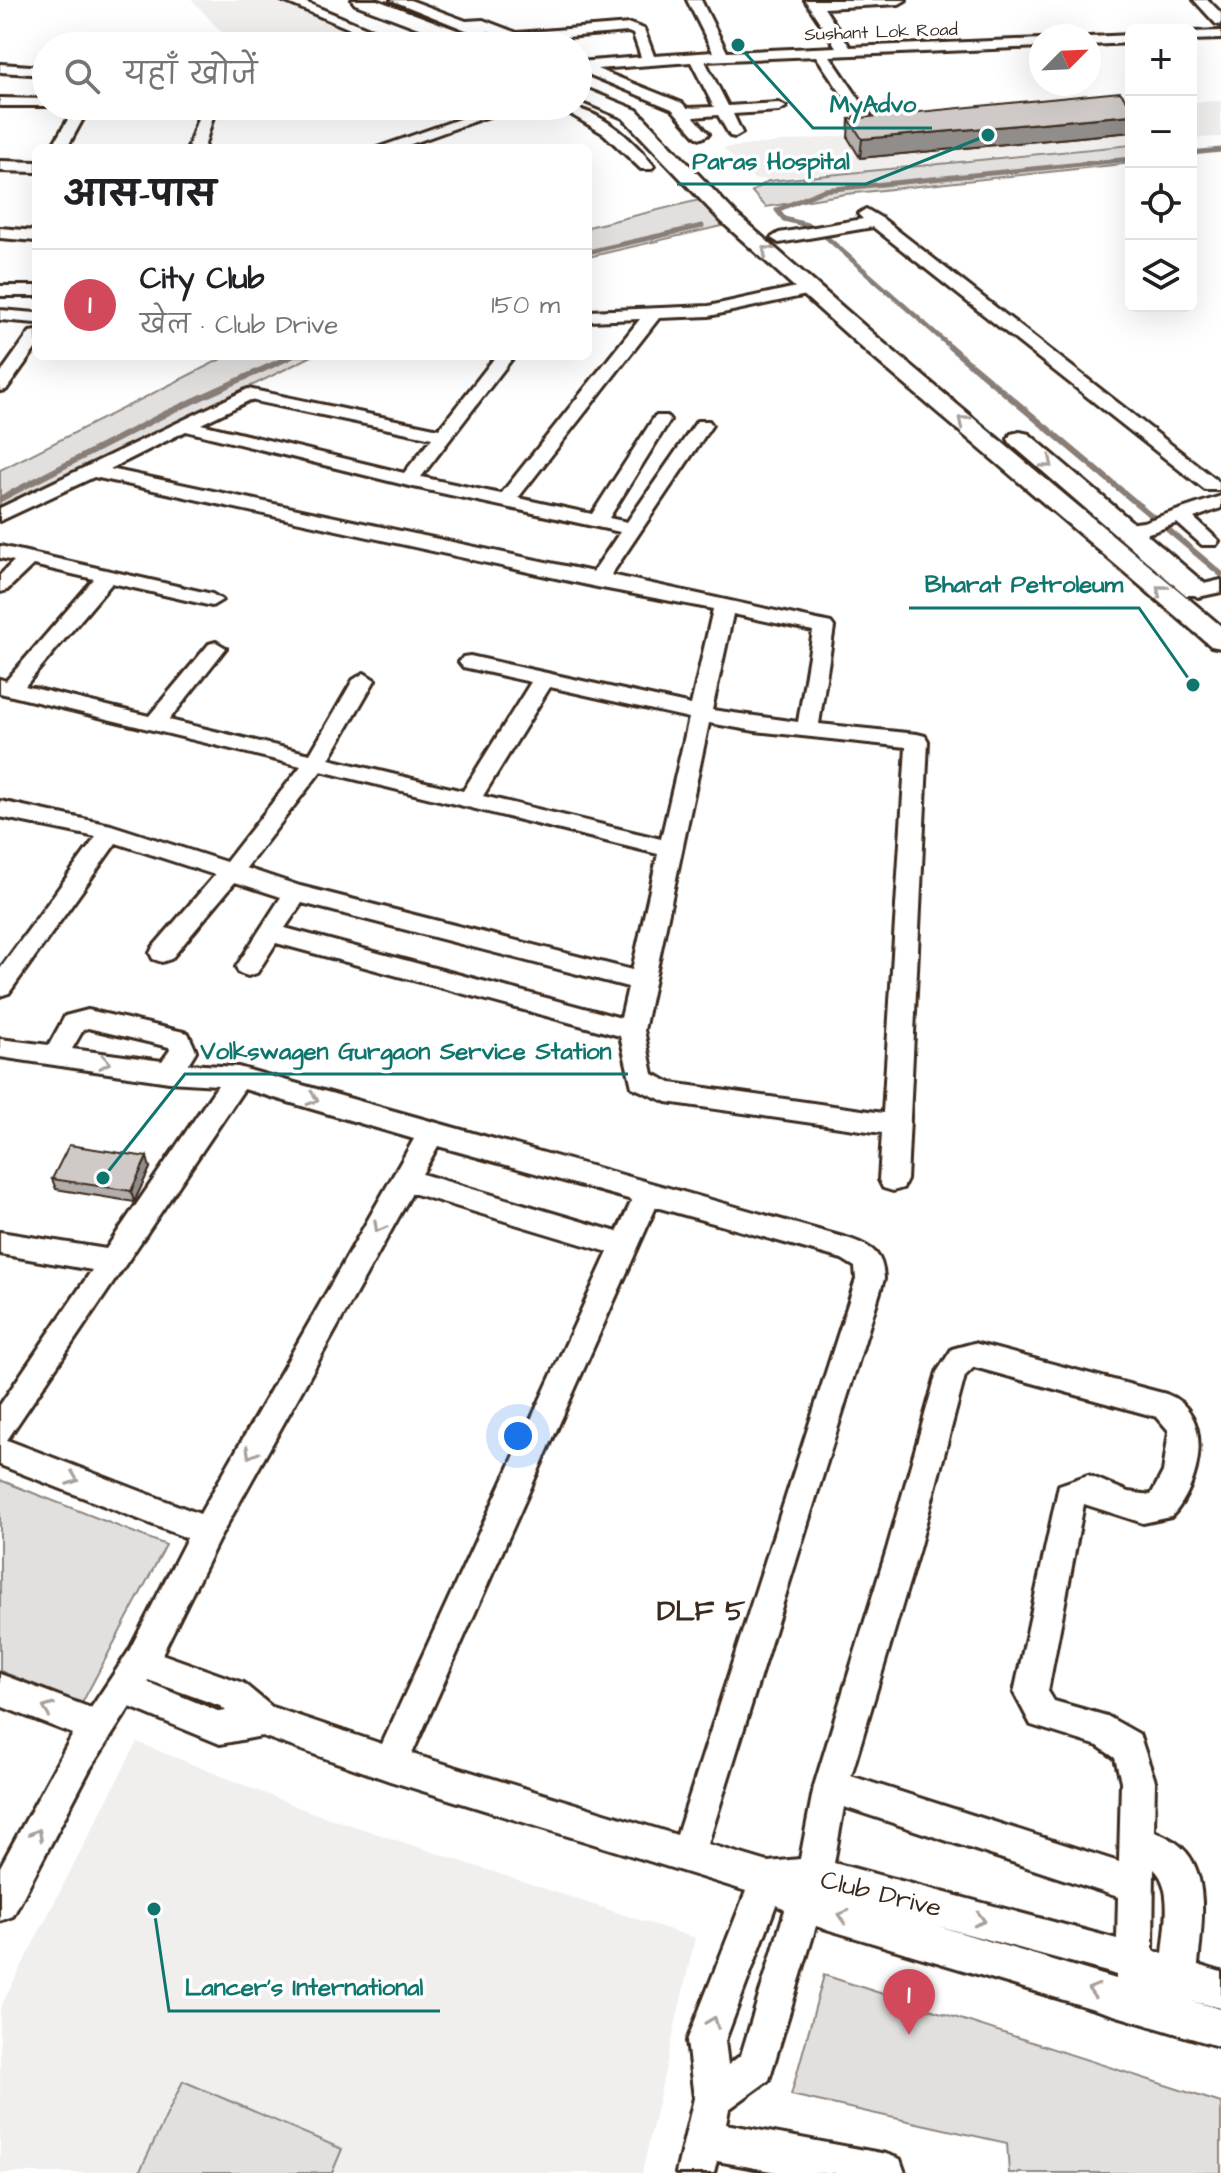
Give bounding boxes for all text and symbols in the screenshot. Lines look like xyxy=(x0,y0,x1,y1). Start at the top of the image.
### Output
street label: Sushant Lok Road xyxy=(804,17,958,47)
north arrow xyxy=(1029,24,1101,96)
map controls xyxy=(1125,24,1197,312)
button: + xyxy=(1125,24,1197,96)
search box xyxy=(32,32,592,120)
icon: search xyxy=(60,54,104,98)
text: यहाँ खोजें xyxy=(124,54,257,96)
callout: MyAdvo xyxy=(813,80,932,128)
text: MyAdvo xyxy=(830,88,917,124)
button: − xyxy=(1125,96,1197,168)
callout: Paras Hospital xyxy=(677,136,866,184)
text: Paras Hospital xyxy=(692,145,850,179)
button: locate xyxy=(1125,168,1197,240)
text: आस-पास xyxy=(64,171,216,219)
button: layers xyxy=(1125,240,1197,312)
one-way arrow xyxy=(761,246,776,261)
text: City Club xyxy=(140,258,264,300)
text: 1 xyxy=(88,287,92,323)
text: 150 m xyxy=(491,287,560,323)
text: खेल · Club Drive xyxy=(140,307,338,343)
one-way arrow xyxy=(958,416,973,431)
one-way arrow xyxy=(1039,453,1054,468)
callout: Bharat Petroleum xyxy=(909,560,1139,608)
text: Bharat Petroleum xyxy=(925,568,1123,602)
one-way arrow xyxy=(1155,585,1170,600)
callout: Volkswagen Gurgaon Service Station xyxy=(185,1026,628,1074)
text: Volkswagen Gurgaon Service Station xyxy=(199,1035,612,1070)
one-way arrow xyxy=(98,1053,112,1070)
one-way arrow xyxy=(305,1090,319,1106)
one-way arrow xyxy=(373,1218,389,1232)
your location xyxy=(498,1416,538,1456)
one-way arrow xyxy=(245,1444,261,1459)
one-way arrow xyxy=(65,1469,79,1486)
district label: DLF 5 xyxy=(657,1592,746,1631)
one-way arrow xyxy=(42,1702,56,1718)
one-way arrow xyxy=(27,1827,42,1842)
street label: Club Drive xyxy=(817,1862,945,1926)
one-way arrow xyxy=(837,1909,851,1926)
one-way arrow xyxy=(973,1910,987,1927)
callout: Lancer's International xyxy=(169,1963,440,2011)
pin: 1 xyxy=(883,1969,935,2035)
text: Lancer's International xyxy=(185,1971,423,2005)
one-way arrow xyxy=(1086,1983,1100,1999)
one-way arrow xyxy=(703,2016,720,2030)

